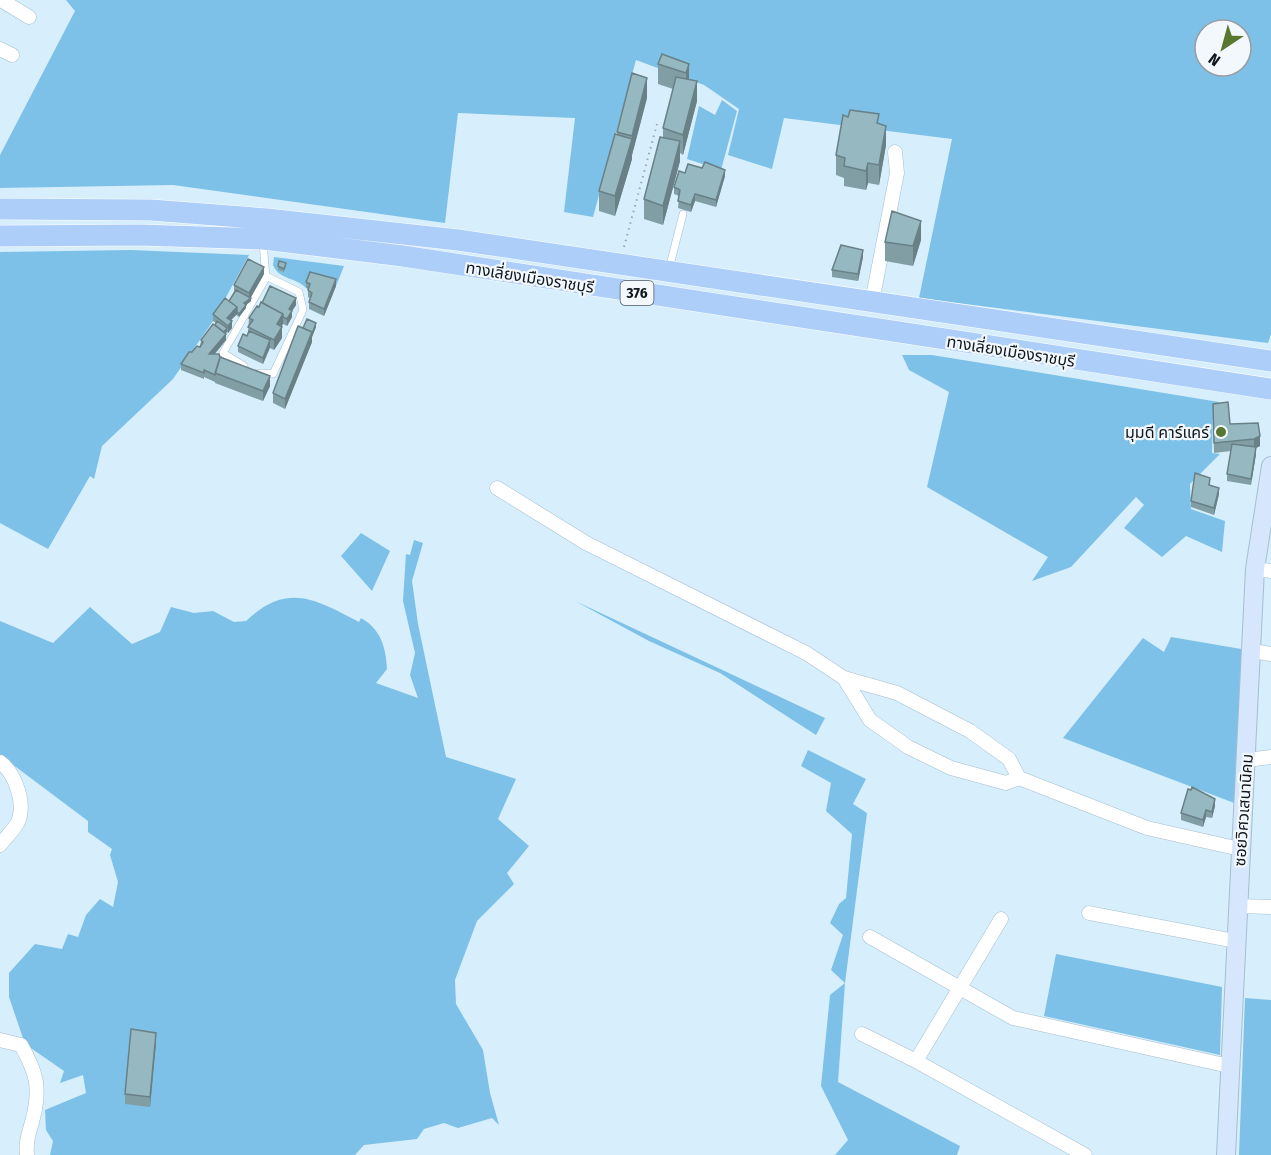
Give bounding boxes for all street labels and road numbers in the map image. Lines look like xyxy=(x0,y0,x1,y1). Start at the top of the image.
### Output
street label: ทางเลี่ยงเมืองราชบุรี xyxy=(464,256,596,297)
road number: 376 xyxy=(620,281,654,305)
street label: ทางเลี่ยงเมืองราชบุรี xyxy=(945,330,1077,371)
street label: ซอยวิศวเสนานิคม xyxy=(1230,753,1257,867)

